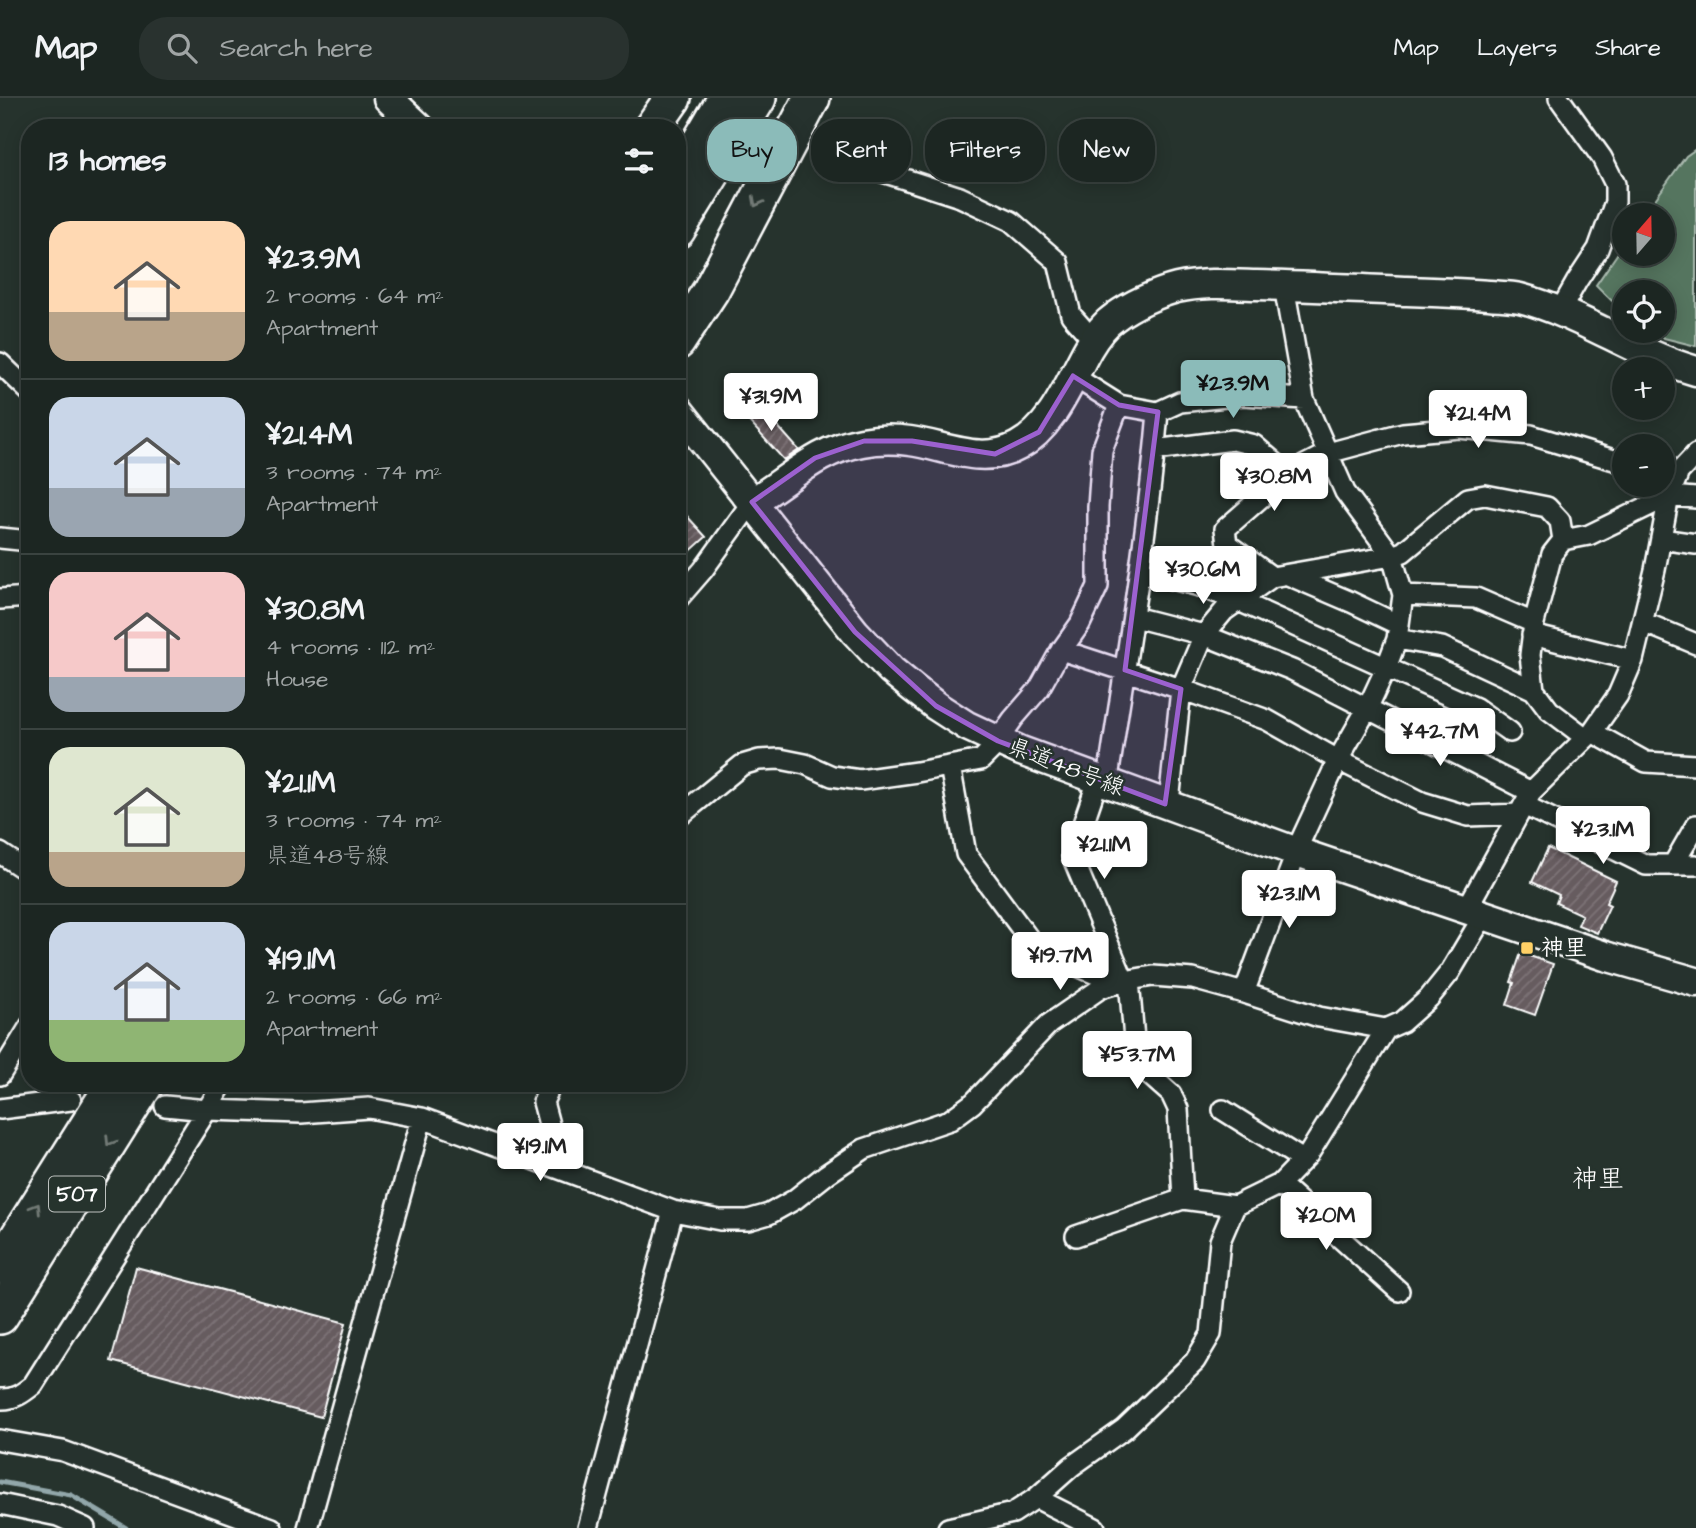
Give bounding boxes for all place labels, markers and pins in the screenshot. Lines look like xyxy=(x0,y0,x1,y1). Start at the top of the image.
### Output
pin: ¥23.9M xyxy=(1176,360,1290,420)
pin: ¥31.9M xyxy=(714,374,828,433)
pin: ¥21.4M xyxy=(1421,390,1535,450)
pin: ¥30.8M xyxy=(1217,454,1331,513)
pin: ¥30.6M xyxy=(1146,546,1260,606)
pin: ¥42.7M xyxy=(1383,708,1497,768)
pin: ¥23.1M xyxy=(1546,806,1660,866)
pin: ¥21.1M xyxy=(1047,822,1161,881)
pin: ¥23.1M xyxy=(1232,870,1346,930)
pin: ¥19.7M xyxy=(1003,932,1117,992)
place label: 神里 xyxy=(1541,932,1587,964)
marker: 神里 xyxy=(1519,940,1535,956)
pin: ¥53.7M xyxy=(1080,1032,1194,1091)
pin: ¥19.1M xyxy=(483,1124,597,1183)
pin: ¥20M xyxy=(1285,1192,1367,1252)

